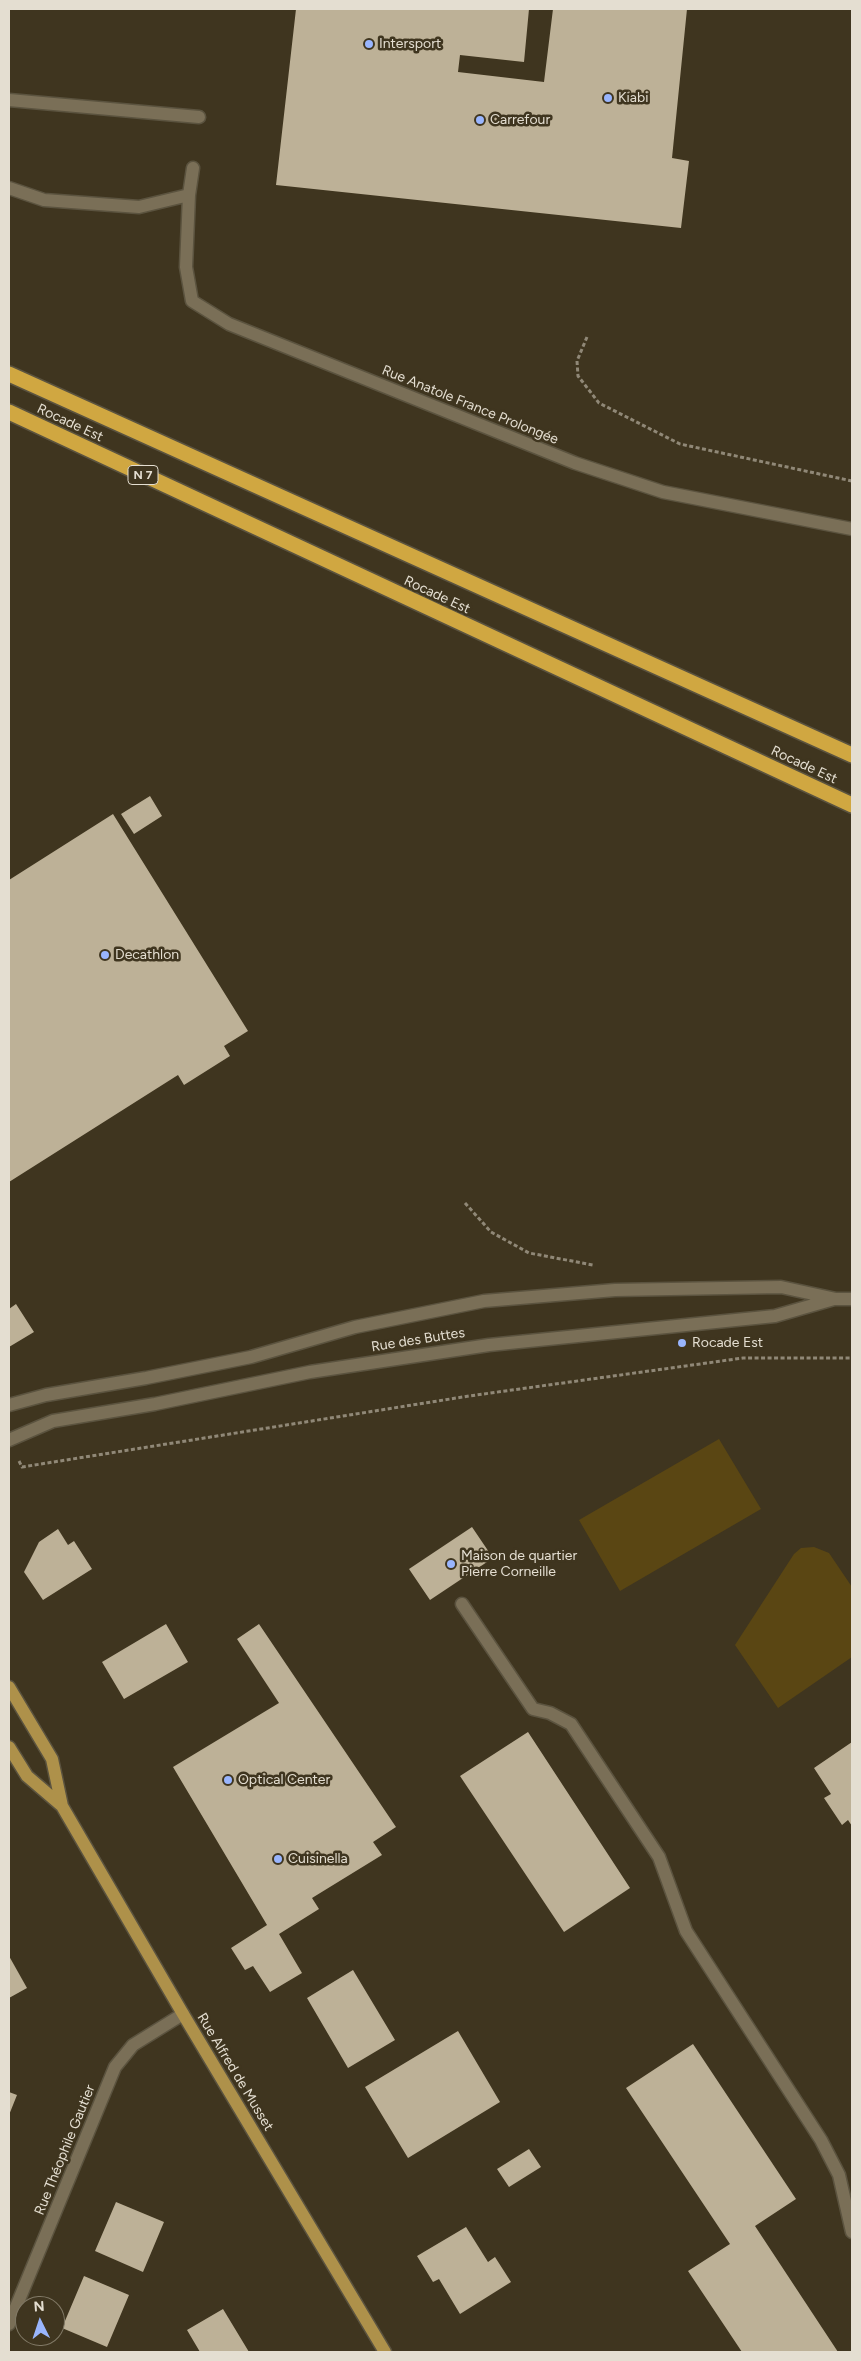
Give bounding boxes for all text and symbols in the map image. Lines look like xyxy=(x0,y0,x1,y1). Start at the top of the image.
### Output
place label: Intersport xyxy=(379,36,441,52)
marker: Intersport xyxy=(363,38,375,50)
place label: Kiabi xyxy=(618,90,648,106)
marker: Kiabi xyxy=(602,92,614,104)
place label: Carrefour xyxy=(490,112,550,128)
marker: Carrefour xyxy=(474,114,486,126)
street label: Rue Anatole France Prolongée xyxy=(379,362,561,448)
street label: Rocade Est xyxy=(34,400,106,446)
road number: N 7 xyxy=(128,466,158,484)
street label: Rocade Est xyxy=(401,572,473,618)
street label: Rocade Est xyxy=(768,742,840,788)
place label: Decathlon xyxy=(115,947,179,963)
marker: Decathlon xyxy=(99,949,111,961)
street label: Rue des Buttes xyxy=(370,1324,466,1356)
place label: Rocade Est xyxy=(692,1335,763,1351)
marker: Rocade Est xyxy=(676,1337,688,1349)
place label: Maison de quartier Pierre Corneille xyxy=(461,1548,577,1580)
marker: Maison de quartier Pierre Corneille xyxy=(445,1558,457,1570)
place label: Optical Center xyxy=(238,1772,330,1788)
marker: Optical Center xyxy=(222,1774,234,1786)
place label: Cuisinella xyxy=(288,1851,348,1867)
marker: Cuisinella xyxy=(272,1853,284,1865)
street label: Rue Alfred de Musset xyxy=(193,2010,277,2134)
street label: Rue Théophile Gautier xyxy=(31,2082,99,2218)
north arrow xyxy=(15,2296,65,2346)
text: N xyxy=(33,2298,45,2315)

